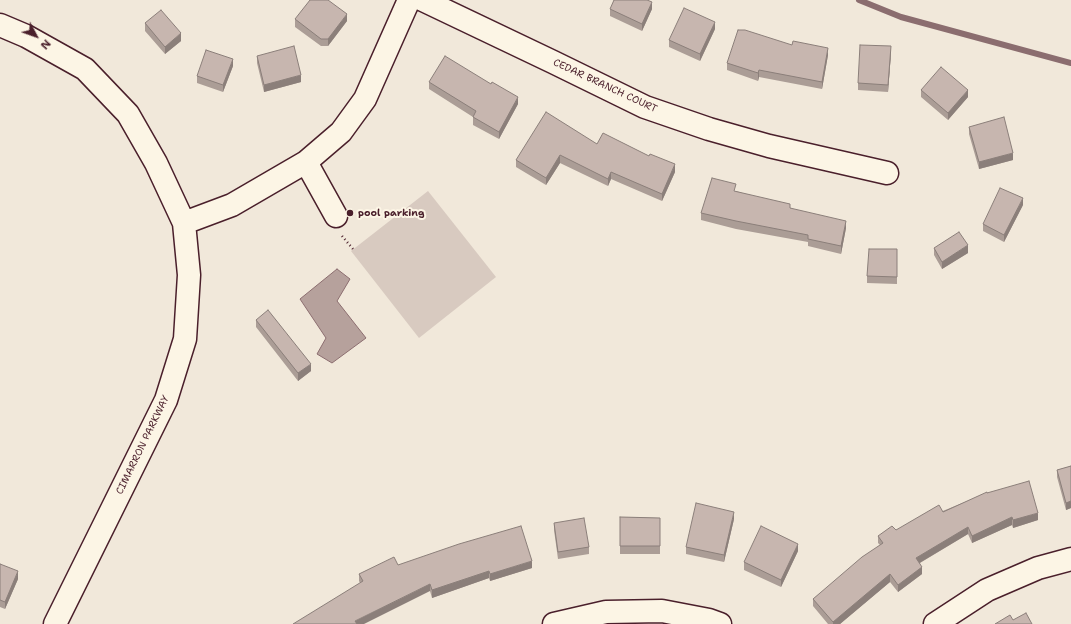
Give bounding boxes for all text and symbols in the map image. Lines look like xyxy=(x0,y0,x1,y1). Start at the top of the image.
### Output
north arrow xyxy=(16,16,56,56)
text: N xyxy=(37,36,54,52)
street label: CEDAR BRANCH COURT xyxy=(551,57,659,115)
place label: pool parking xyxy=(358,207,424,219)
marker: pool parking xyxy=(345,208,355,218)
street label: CIMARRON PARKWAY xyxy=(114,394,172,496)

